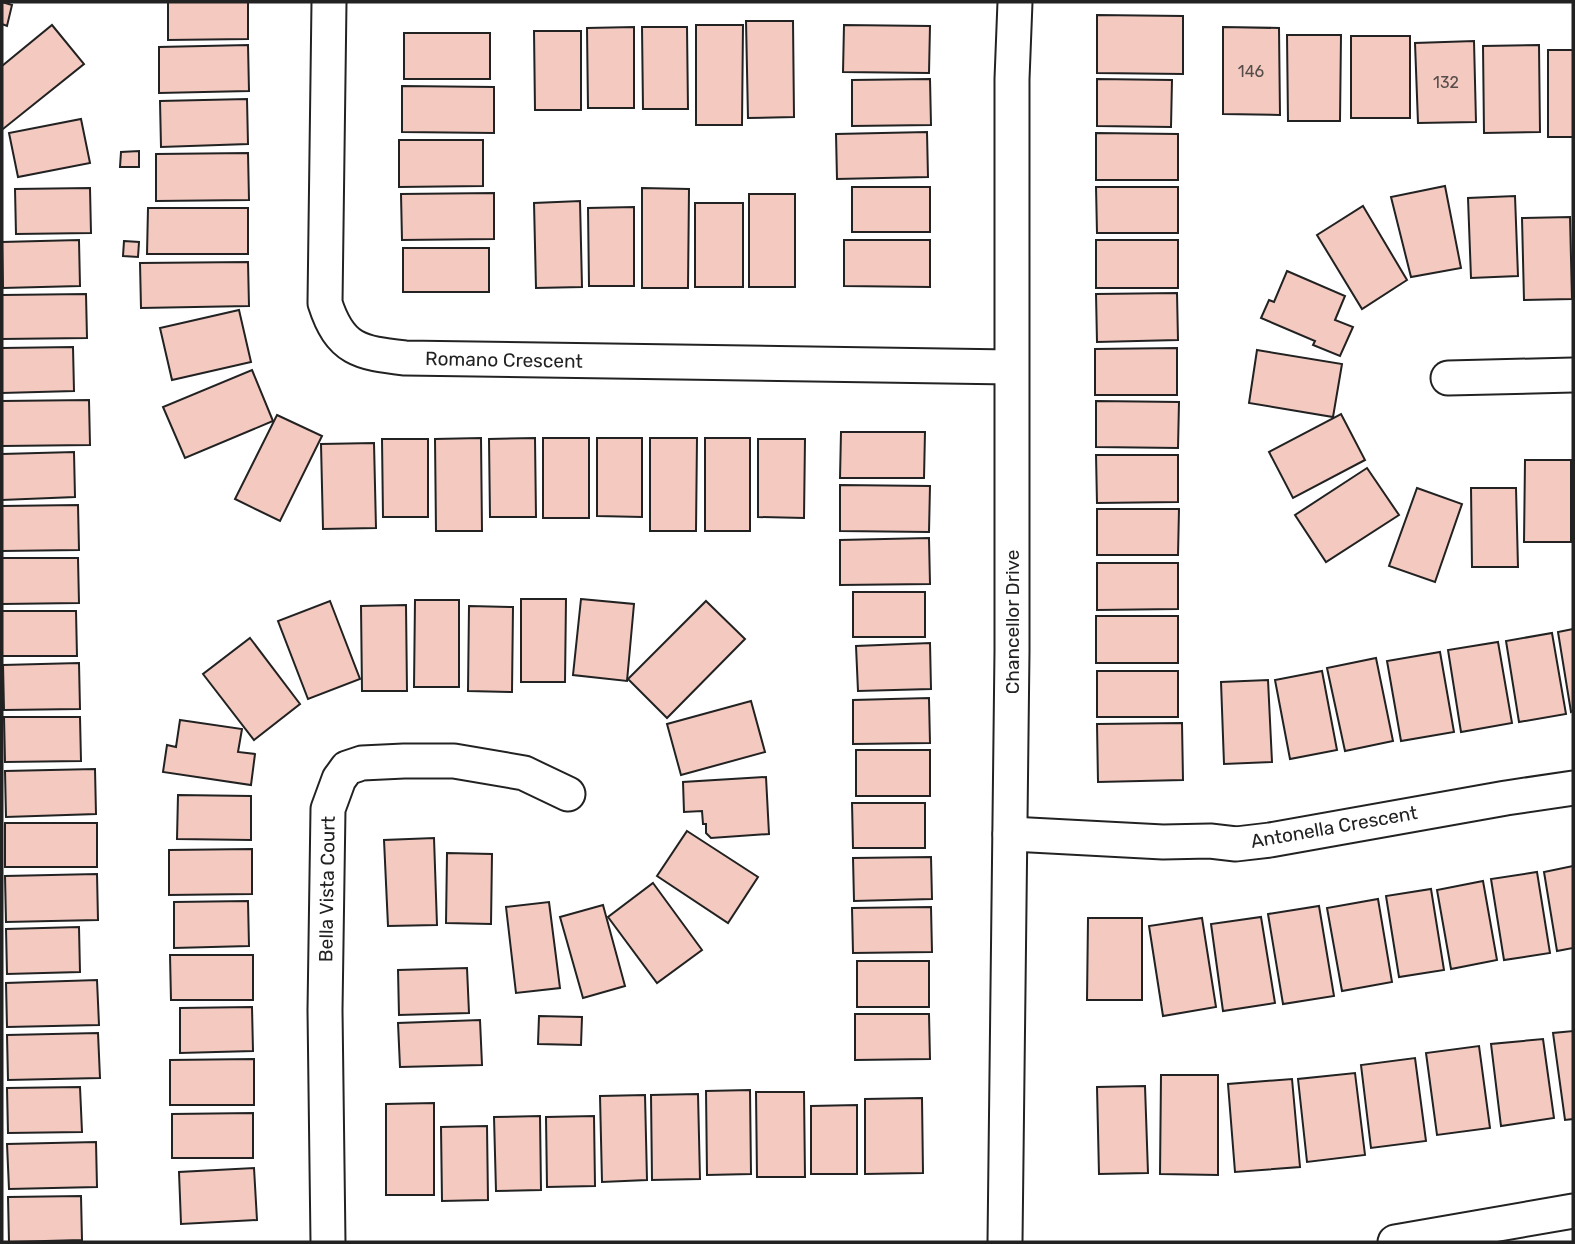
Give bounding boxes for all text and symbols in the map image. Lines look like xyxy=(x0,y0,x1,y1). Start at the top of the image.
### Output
house number: 146 xyxy=(1238,62,1265,81)
house number: 132 xyxy=(1433,73,1459,92)
street label: Romano Crescent xyxy=(425,347,584,373)
street label: Chancellor Drive xyxy=(1001,550,1024,694)
street label: Antonella Crescent xyxy=(1249,801,1420,853)
street label: Bella Vista Court xyxy=(314,815,340,962)

